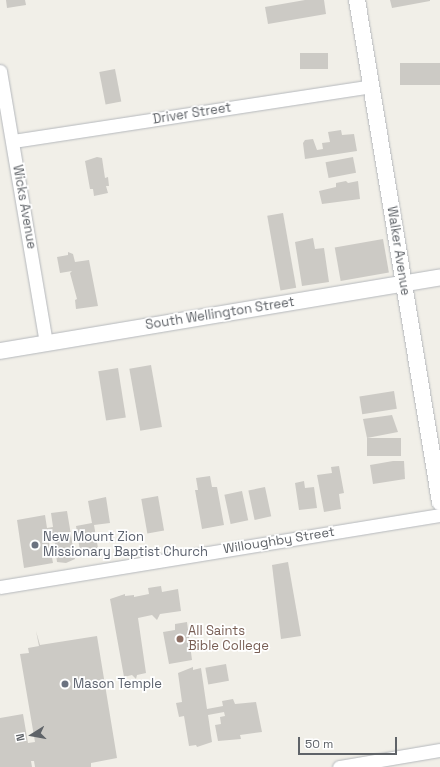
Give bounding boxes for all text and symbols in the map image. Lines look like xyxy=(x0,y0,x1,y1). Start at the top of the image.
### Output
street label: Driver Street xyxy=(152,100,232,128)
street label: Wicks Avenue xyxy=(9,164,39,250)
street label: Walker Avenue xyxy=(383,205,413,297)
street label: South Wellington Street xyxy=(144,294,296,334)
street label: Willoughby Street xyxy=(222,524,336,558)
place label: New Mount Zion Missionary Baptist Church xyxy=(43,530,208,561)
marker: New Mount Zion Missionary Baptist Church xyxy=(30,540,40,550)
place label: All Saints Bible College xyxy=(188,624,269,655)
marker: All Saints Bible College xyxy=(175,634,185,644)
place label: Mason Temple xyxy=(73,676,162,692)
marker: Mason Temple xyxy=(60,679,70,689)
north arrow xyxy=(12,715,52,755)
scale bar xyxy=(300,729,399,755)
text: N xyxy=(13,732,28,742)
text: 50 m xyxy=(305,736,333,752)

